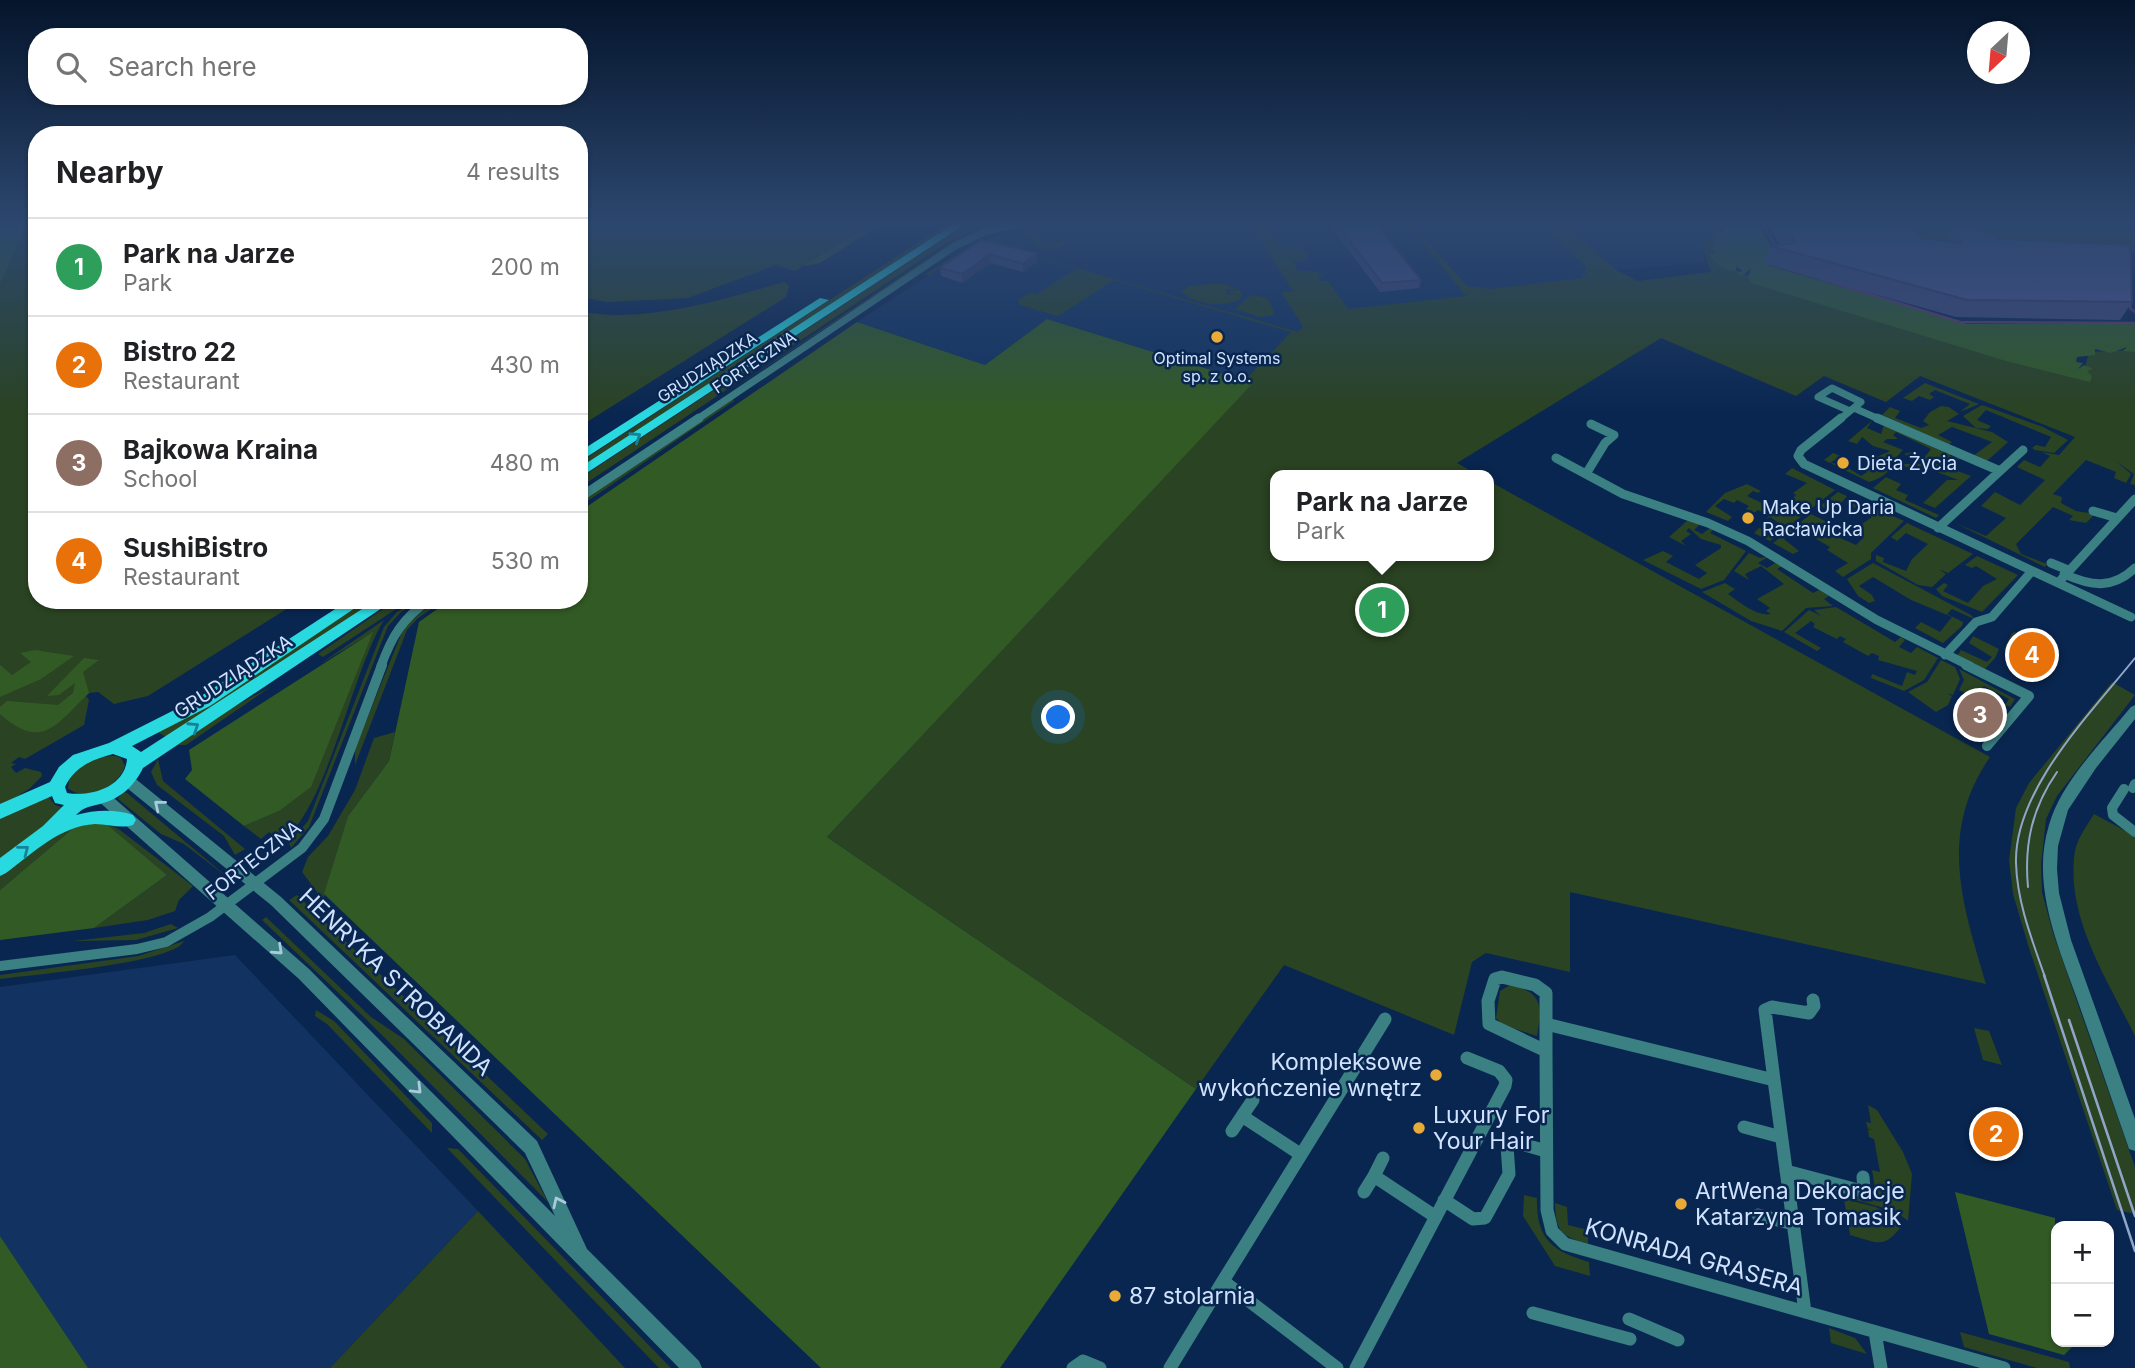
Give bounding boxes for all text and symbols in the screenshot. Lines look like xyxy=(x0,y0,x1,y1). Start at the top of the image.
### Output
north arrow xyxy=(1967,21,2030,84)
search box xyxy=(28,28,588,105)
icon: search xyxy=(52,48,90,86)
text: Search here xyxy=(108,51,257,82)
text: Nearby xyxy=(56,154,164,190)
text: 4 results xyxy=(466,158,560,186)
text: Park na Jarze xyxy=(123,238,295,269)
text: 1 xyxy=(74,253,84,281)
text: 200 m xyxy=(490,253,560,281)
text: Park xyxy=(123,269,172,297)
street label: GRUDZIĄDZKA xyxy=(654,327,760,407)
street label: FORTECZNA xyxy=(708,327,800,397)
marker: Optimal Systems sp. z o.o. xyxy=(1209,329,1225,345)
text: Bistro 22 xyxy=(123,336,236,367)
place label: Optimal Systems sp. z o.o. xyxy=(1153,348,1281,386)
text: 2 xyxy=(72,351,86,379)
text: 430 m xyxy=(490,351,560,379)
text: Restaurant xyxy=(123,367,240,395)
one-way arrow xyxy=(629,432,642,445)
text: Bajkowa Kraina xyxy=(123,434,318,465)
text: 3 xyxy=(72,449,86,477)
text: 480 m xyxy=(490,449,560,477)
place label: Dieta Życia xyxy=(1857,452,1957,475)
marker: Dieta Życia xyxy=(1835,455,1851,471)
text: School xyxy=(123,465,198,493)
popup xyxy=(1270,470,1494,561)
text: Park na Jarze xyxy=(1296,486,1468,517)
place label: Make Up Daria Racławicka xyxy=(1762,496,1894,541)
marker: Make Up Daria Racławicka xyxy=(1740,510,1756,526)
text: Park xyxy=(1296,517,1345,545)
text: SushiBistro xyxy=(123,532,268,563)
text: 4 xyxy=(71,547,87,575)
text: 530 m xyxy=(491,547,560,575)
text: Restaurant xyxy=(123,563,240,591)
pin: 1 xyxy=(1359,584,1405,636)
pin: 4 xyxy=(2009,629,2055,681)
street label: GRUDZIĄDZKA xyxy=(170,630,297,723)
pin: 3 xyxy=(1957,689,2003,741)
your location xyxy=(1041,700,1075,734)
one-way arrow xyxy=(186,722,199,735)
one-way arrow xyxy=(154,801,166,814)
street label: FORTECZNA xyxy=(201,816,306,905)
one-way arrow xyxy=(17,845,29,858)
street label: HENRYKA STROBANDA xyxy=(294,882,499,1082)
one-way arrow xyxy=(270,941,283,954)
place label: Kompleksowe wykończenie wnętrz xyxy=(1198,1048,1422,1102)
marker: Kompleksowe wykończenie wnętrz xyxy=(1428,1067,1444,1083)
one-way arrow xyxy=(409,1080,422,1093)
place label: Luxury For Your Hair xyxy=(1433,1101,1550,1155)
pin: 2 xyxy=(1973,1108,2019,1160)
marker: Luxury For Your Hair xyxy=(1411,1120,1427,1136)
place label: ArtWena Dekoracje Katarzyna Tomasik xyxy=(1695,1177,1905,1231)
marker: ArtWena Dekoracje Katarzyna Tomasik xyxy=(1673,1196,1689,1212)
one-way arrow xyxy=(552,1197,566,1209)
street label: KONRADA GRASERA xyxy=(1582,1212,1806,1302)
map controls xyxy=(2051,1221,2114,1347)
button: + xyxy=(2051,1221,2114,1284)
place label: 87 stolarnia xyxy=(1129,1282,1256,1310)
button: − xyxy=(2051,1284,2114,1347)
marker: 87 stolarnia xyxy=(1107,1288,1123,1304)

